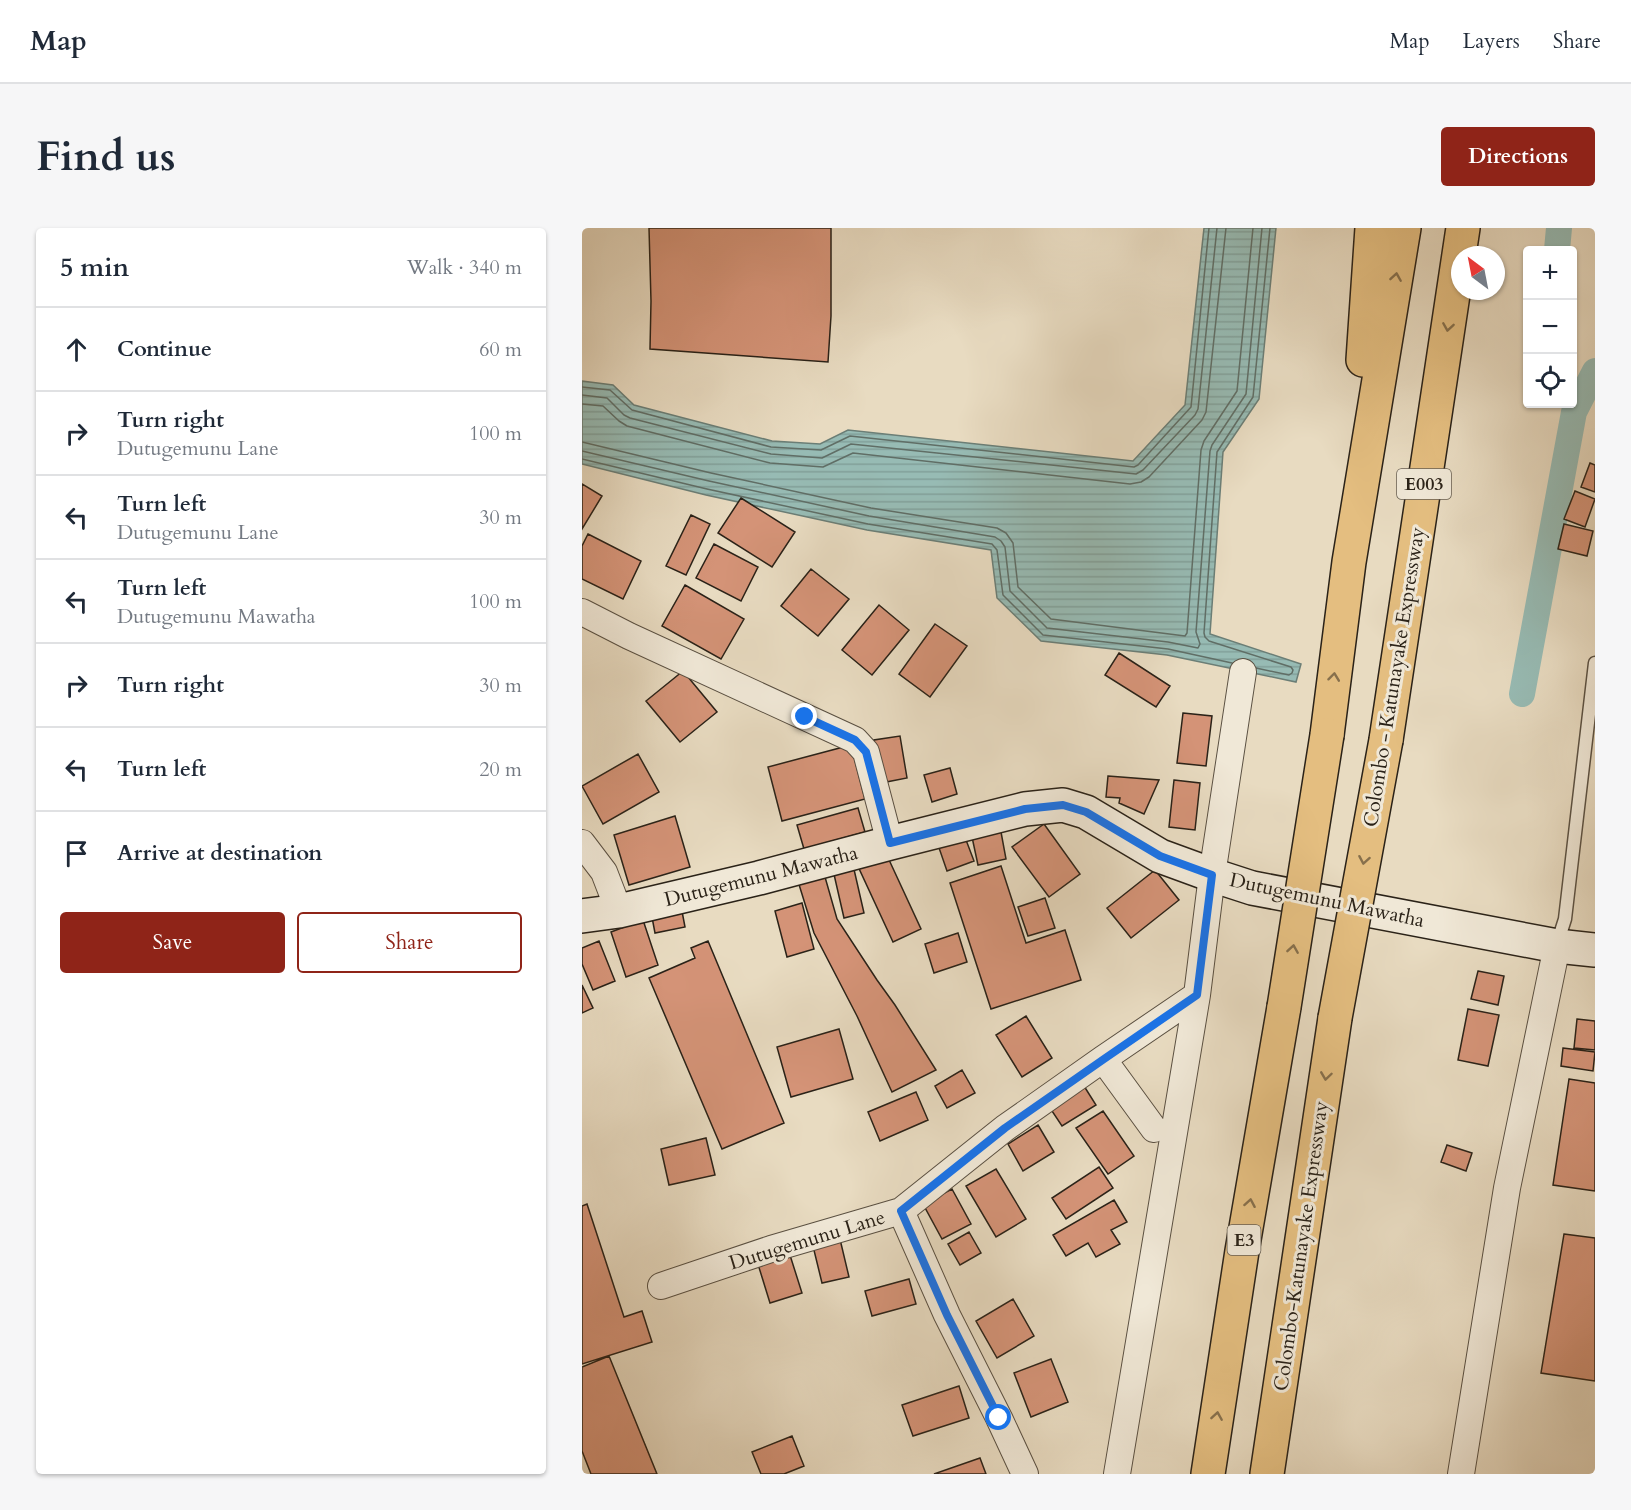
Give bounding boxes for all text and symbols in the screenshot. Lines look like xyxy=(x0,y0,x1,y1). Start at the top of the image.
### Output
text: Map xyxy=(30,22,87,60)
text: Map xyxy=(1390,27,1430,56)
text: Layers xyxy=(1463,27,1520,56)
text: Share xyxy=(1553,27,1601,56)
button: Directions xyxy=(1441,127,1595,186)
text: Find us xyxy=(36,128,176,185)
north arrow xyxy=(1451,246,1505,300)
map controls xyxy=(1523,246,1577,408)
button: + xyxy=(1523,246,1577,300)
text: 5 min xyxy=(60,250,129,285)
text: Walk · 340 m xyxy=(407,254,522,281)
one-way arrow xyxy=(1389,272,1402,282)
button: − xyxy=(1523,300,1577,354)
one-way arrow xyxy=(1443,323,1455,332)
icon: ahead xyxy=(60,333,93,366)
text: Continue xyxy=(117,334,212,364)
text: 60 m xyxy=(479,336,522,363)
button: locate xyxy=(1523,354,1577,408)
text: Turn right xyxy=(117,405,224,435)
icon: right xyxy=(60,417,93,450)
text: 100 m xyxy=(469,420,522,447)
text: Dutugemunu Lane xyxy=(117,435,279,462)
road number: E003 xyxy=(1397,469,1451,499)
text: Turn left xyxy=(117,489,206,519)
icon: left xyxy=(60,501,93,534)
text: 30 m xyxy=(479,504,522,531)
text: Dutugemunu Lane xyxy=(117,519,279,546)
street label: Colombo - Katunayake Expressway xyxy=(1357,525,1431,829)
text: Turn left xyxy=(117,573,206,603)
icon: left xyxy=(60,585,93,618)
text: 100 m xyxy=(469,588,522,615)
text: Dutugemunu Mawatha xyxy=(117,603,316,630)
icon: right xyxy=(60,669,93,702)
text: Turn right xyxy=(117,670,224,700)
text: 30 m xyxy=(479,672,522,699)
one-way arrow xyxy=(1328,673,1340,682)
route end xyxy=(791,703,817,729)
icon: left xyxy=(60,753,93,786)
text: Turn left xyxy=(117,754,206,784)
text: 20 m xyxy=(479,756,522,783)
icon: arrive xyxy=(60,837,93,870)
text: Arrive at destination xyxy=(117,838,322,868)
street label: Dutugemunu Mawatha xyxy=(661,839,861,913)
one-way arrow xyxy=(1358,854,1371,864)
street label: Dutugemunu Mawatha xyxy=(1227,866,1427,934)
button: Save xyxy=(60,912,285,973)
button: Share xyxy=(297,912,522,973)
one-way arrow xyxy=(1287,944,1299,953)
one-way arrow xyxy=(1321,1071,1333,1081)
street label: Colombo-Katunayake Expressway xyxy=(1267,1099,1335,1393)
one-way arrow xyxy=(1244,1198,1256,1207)
street label: Dutugemunu Lane xyxy=(726,1203,888,1277)
road number: E3 xyxy=(1228,1225,1260,1255)
route start xyxy=(985,1404,1011,1430)
one-way arrow xyxy=(1210,1412,1222,1421)

